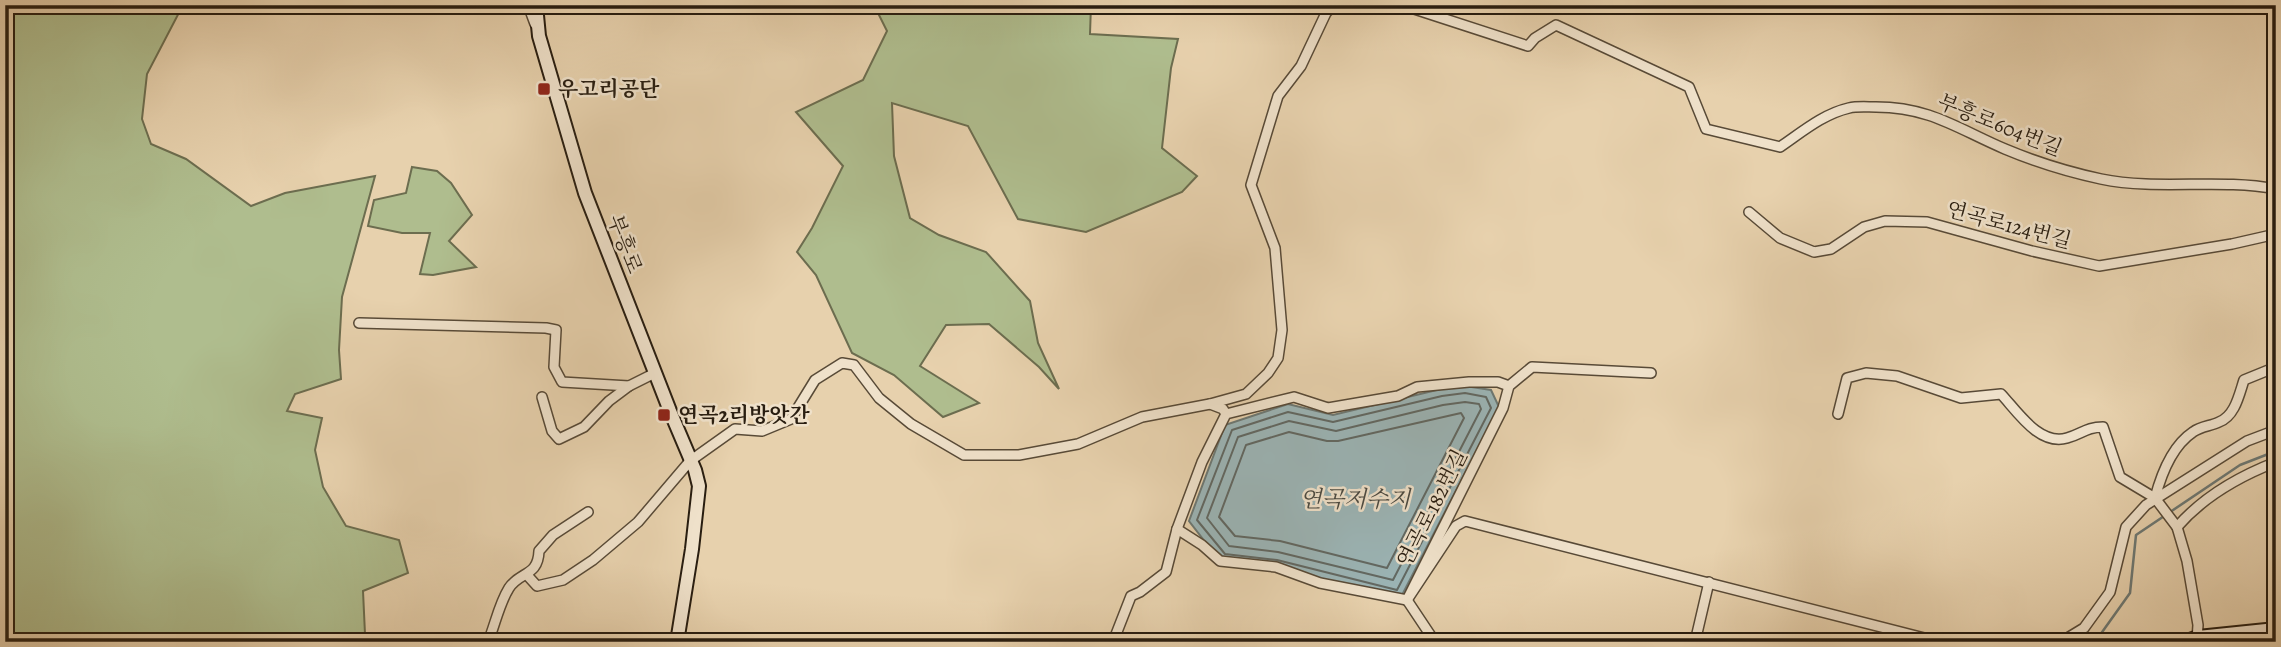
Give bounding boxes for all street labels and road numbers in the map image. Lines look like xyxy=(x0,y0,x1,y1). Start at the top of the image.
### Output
street label: 부흥로604번길 xyxy=(1934,87,2066,163)
street label: 연곡로124번길 xyxy=(1944,195,2074,255)
street label: 부흥로 xyxy=(601,211,649,277)
street label: 연곡로182번길 xyxy=(1390,444,1474,572)

